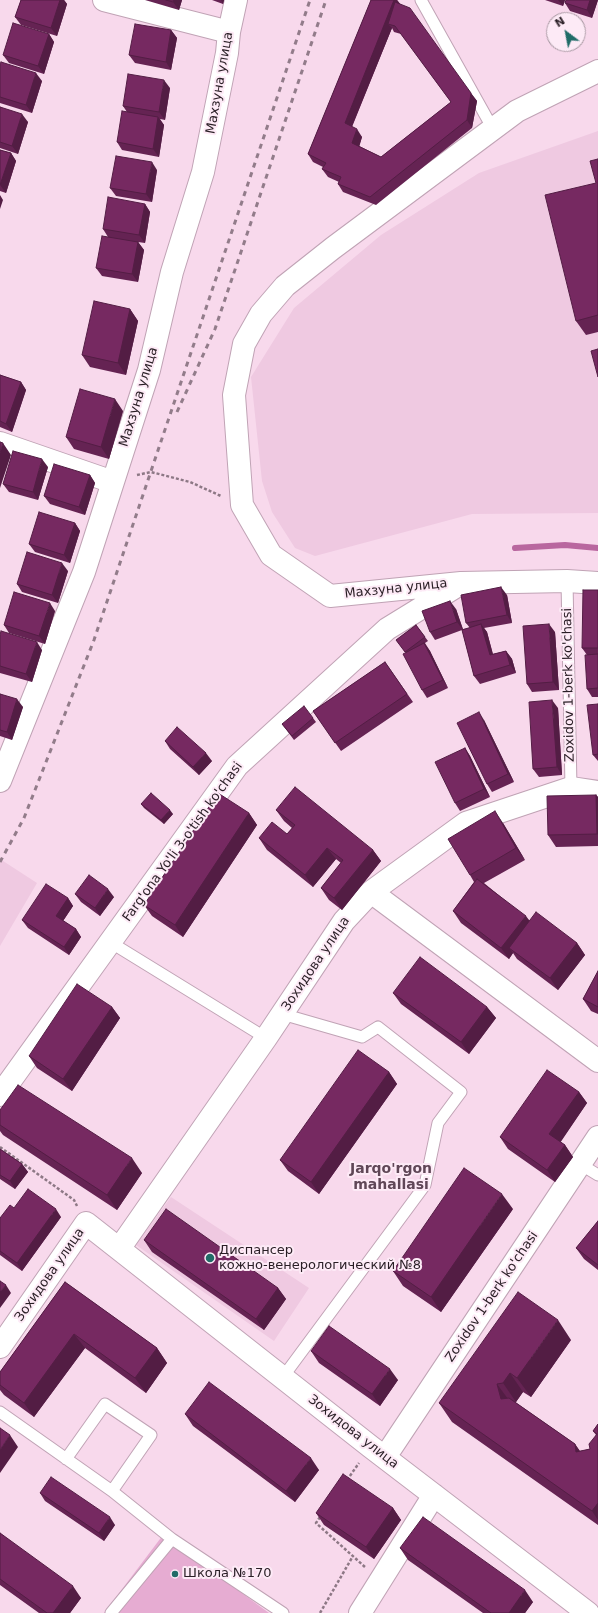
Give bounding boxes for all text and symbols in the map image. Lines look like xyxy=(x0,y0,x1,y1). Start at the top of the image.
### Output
north arrow xyxy=(546,12,586,52)
text: N xyxy=(553,14,567,30)
street label: Махзуна улица xyxy=(203,31,237,135)
street label: Махзуна улица xyxy=(116,345,162,449)
street label: Махзуна улица xyxy=(344,576,448,602)
street label: Zoxidov 1-berk ko'chasi xyxy=(560,608,578,762)
street label: Farg'ona Yo'li 3-o'tish ko'chasi xyxy=(120,759,246,925)
street label: Зохидова улица xyxy=(279,914,353,1014)
district label: Jarqo'rgon mahallasi xyxy=(350,1161,432,1194)
street label: Зохидова улица xyxy=(12,1225,88,1325)
street label: Zoxidov 1-berk ko'chasi xyxy=(442,1229,542,1365)
place label: Диспансер кожно-венерологический №8 xyxy=(219,1243,421,1274)
marker: Диспансер кожно-венерологический №8 xyxy=(204,1252,216,1264)
street label: Зохидова улица xyxy=(305,1392,401,1472)
place label: Школа №170 xyxy=(183,1566,271,1582)
marker: Школа №170 xyxy=(170,1569,180,1579)

